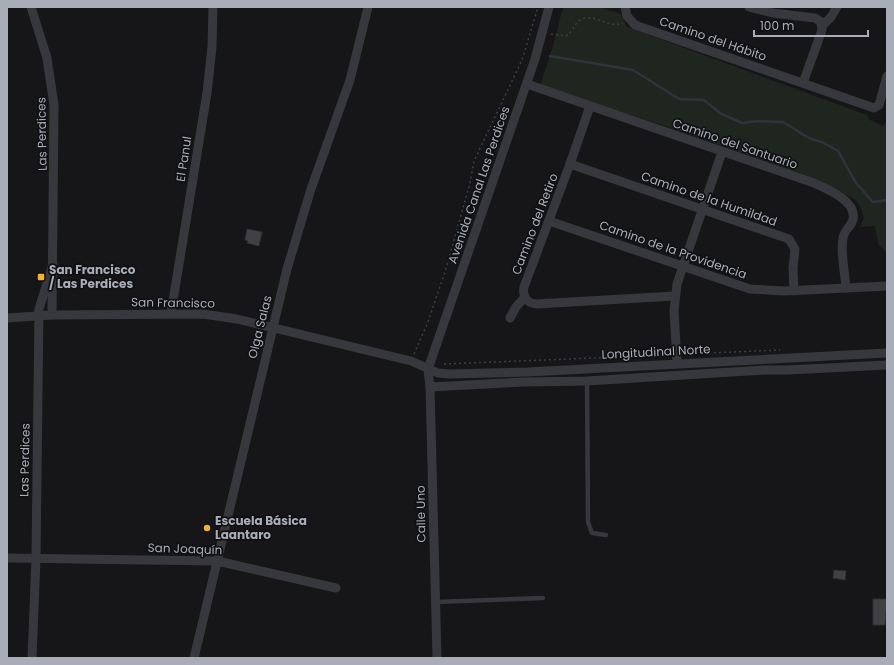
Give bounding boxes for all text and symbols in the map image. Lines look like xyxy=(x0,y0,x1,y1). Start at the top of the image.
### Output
street label: Camino del Hábito xyxy=(657,12,769,65)
scale bar xyxy=(754,12,868,38)
text: 100 m xyxy=(760,17,794,34)
street label: Las Perdices xyxy=(32,97,51,171)
street label: Avenida Canal Las Perdices xyxy=(444,104,513,266)
street label: Camino del Santuario xyxy=(670,114,800,173)
street label: El Panul xyxy=(172,135,195,183)
street label: Camino de la Humildad xyxy=(639,167,779,230)
street label: Camino del Retiro xyxy=(507,170,562,277)
street label: Camino de la Providencia xyxy=(597,216,749,283)
place label: San Francisco / Las Perdices xyxy=(49,261,136,292)
marker: San Francisco / Las Perdices xyxy=(36,272,46,282)
street label: San Francisco xyxy=(131,293,215,312)
street label: Olga Salas xyxy=(243,294,276,360)
street label: Longitudinal Norte xyxy=(601,340,711,363)
street label: Las Perdices xyxy=(15,423,34,497)
street label: Calle Uno xyxy=(411,485,429,543)
place label: Escuela Básica Laantaro xyxy=(215,512,307,543)
marker: Escuela Básica Laantaro xyxy=(202,523,212,533)
street label: San Joaquín xyxy=(147,539,223,558)

